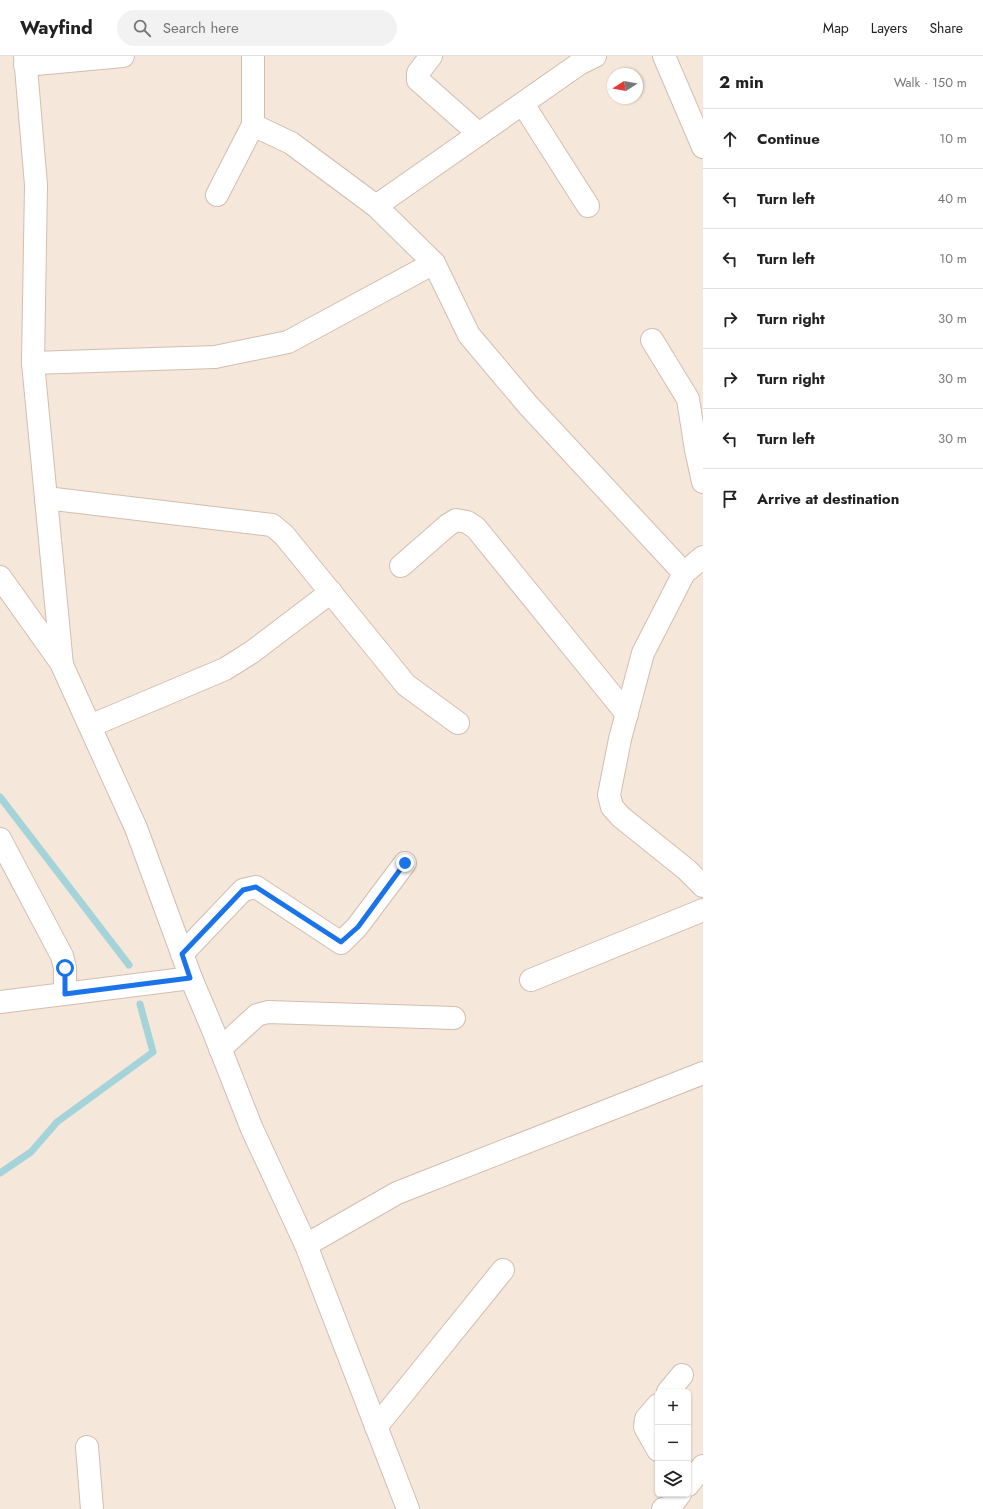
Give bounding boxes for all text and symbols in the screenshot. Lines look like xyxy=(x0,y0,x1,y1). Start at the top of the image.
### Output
search box xyxy=(117,10,397,46)
text: Wayfind xyxy=(20,14,93,41)
icon: search xyxy=(131,17,153,39)
text: Search here xyxy=(163,17,239,39)
text: Map xyxy=(823,18,849,38)
text: Layers xyxy=(871,18,907,38)
text: Share xyxy=(929,18,963,38)
north arrow xyxy=(607,68,643,104)
text: 2 min xyxy=(719,70,764,94)
text: Walk · 150 m xyxy=(894,73,967,92)
icon: ahead xyxy=(719,128,741,150)
text: Continue xyxy=(757,128,820,150)
text: 10 m xyxy=(939,129,967,148)
icon: left xyxy=(719,188,741,210)
text: Turn left xyxy=(757,188,815,210)
text: 40 m xyxy=(938,189,967,208)
icon: left xyxy=(719,248,741,270)
text: Turn left xyxy=(757,248,815,270)
text: 10 m xyxy=(939,249,967,268)
icon: right xyxy=(719,308,741,330)
text: Turn right xyxy=(757,308,825,330)
text: 30 m xyxy=(938,309,967,328)
icon: right xyxy=(719,368,741,390)
text: Turn right xyxy=(757,368,825,390)
text: 30 m xyxy=(938,369,967,388)
icon: left xyxy=(719,428,741,450)
text: Turn left xyxy=(757,428,815,450)
text: 30 m xyxy=(938,429,967,448)
icon: arrive xyxy=(719,488,741,510)
text: Arrive at destination xyxy=(757,488,899,510)
route end xyxy=(396,854,414,872)
route start xyxy=(56,959,74,977)
map controls xyxy=(655,1389,691,1497)
button: + xyxy=(655,1389,691,1425)
button: − xyxy=(655,1425,691,1461)
button: layers xyxy=(655,1461,691,1497)

